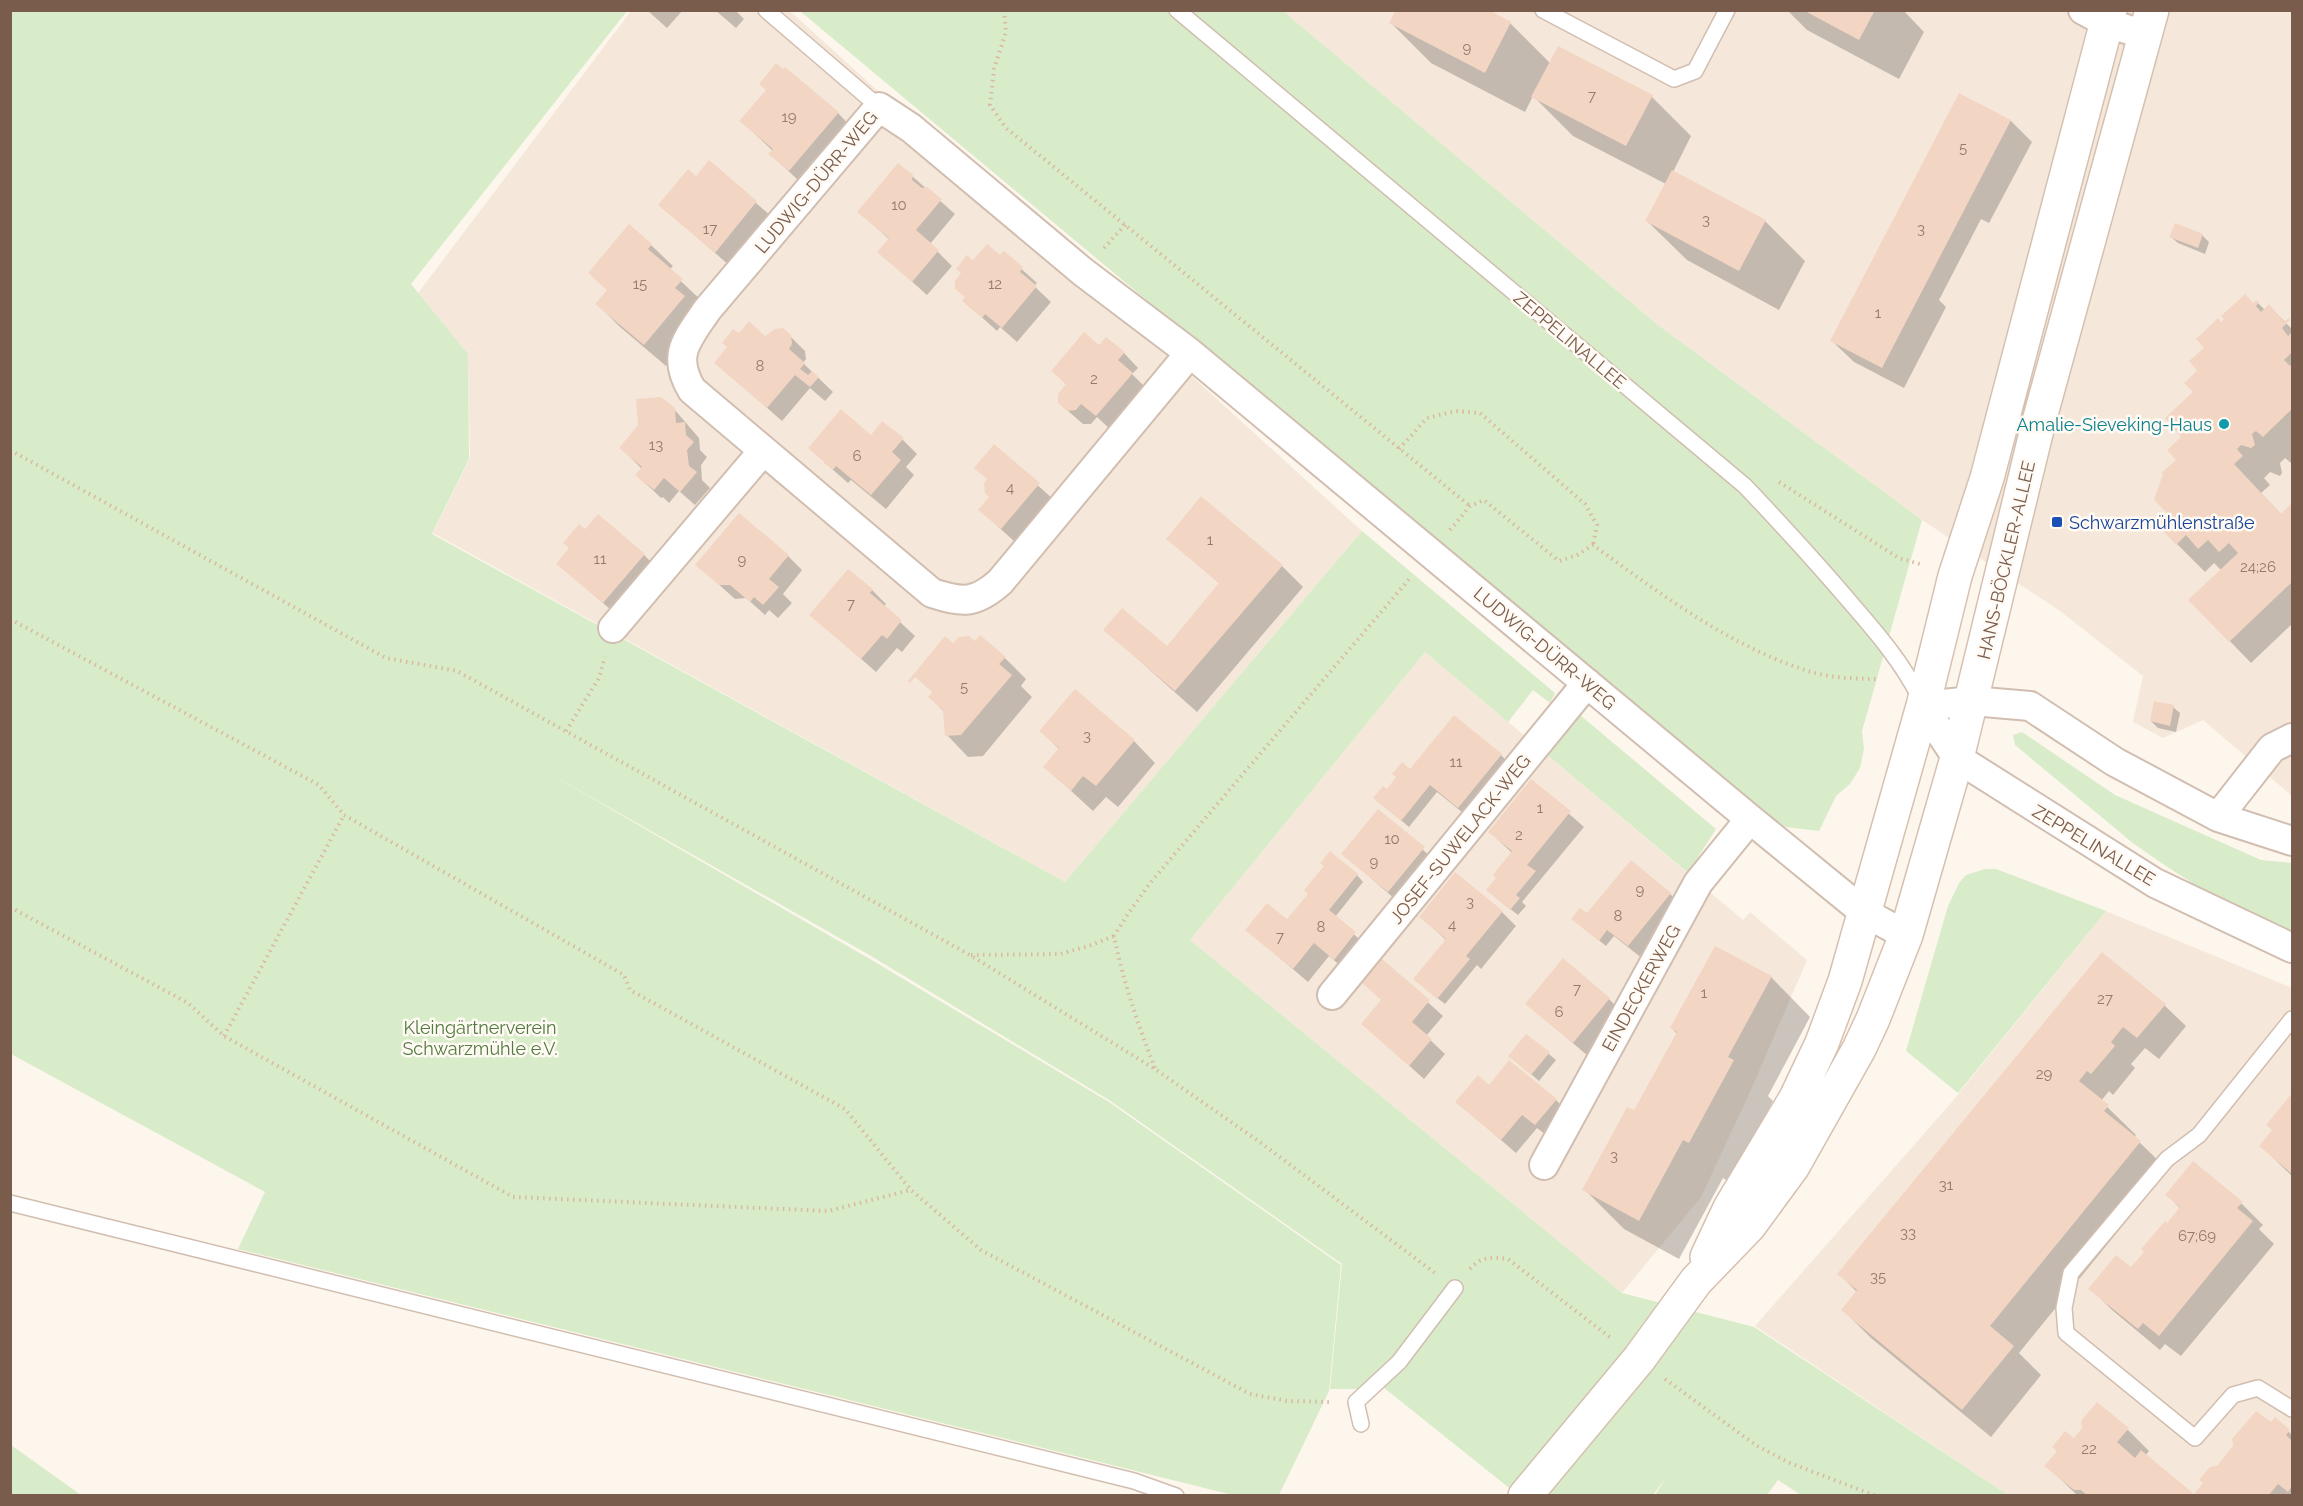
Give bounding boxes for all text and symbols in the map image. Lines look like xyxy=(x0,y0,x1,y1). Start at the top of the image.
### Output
house number: 9 xyxy=(1463,39,1472,57)
house number: 7 xyxy=(1588,87,1596,105)
street label: LUDWIG-DÜRR-WEG xyxy=(750,107,882,257)
house number: 19 xyxy=(781,108,797,126)
house number: 5 xyxy=(1959,139,1967,157)
house number: 10 xyxy=(891,196,907,214)
house number: 3 xyxy=(1702,211,1710,229)
house number: 17 xyxy=(703,220,717,238)
house number: 3 xyxy=(1917,220,1925,238)
house number: 15 xyxy=(633,275,647,293)
house number: 12 xyxy=(988,275,1002,293)
street label: ZEPPELINALLEE xyxy=(1510,287,1630,393)
house number: 1 xyxy=(1875,304,1882,322)
house number: 8 xyxy=(756,357,765,375)
house number: 2 xyxy=(1090,370,1098,388)
place label: Amalie-Sieveking-Haus xyxy=(2016,414,2212,435)
marker: Amalie-Sieveking-Haus xyxy=(2217,417,2231,431)
house number: 13 xyxy=(649,436,663,454)
house number: 6 xyxy=(852,447,862,465)
street label: HANS-BÖCKLER-ALLEE xyxy=(1973,459,2039,661)
house number: 4 xyxy=(1006,479,1014,497)
place label: Schwarzmühlenstraße xyxy=(2069,512,2255,533)
marker: Schwarzmühlenstraße xyxy=(2050,515,2064,529)
house number: 1 xyxy=(1207,531,1214,549)
house number: 11 xyxy=(594,550,607,568)
house number: 9 xyxy=(738,551,747,569)
house number: 24;26 xyxy=(2240,558,2276,576)
street label: LUDWIG-DÜRR-WEG xyxy=(1470,582,1620,714)
house number: 7 xyxy=(847,595,855,613)
house number: 5 xyxy=(960,678,968,696)
house number: 3 xyxy=(1083,727,1091,745)
street label: JOSEF-SUWELACK-WEG xyxy=(1385,750,1535,928)
house number: 11 xyxy=(1450,753,1463,771)
house number: 1 xyxy=(1537,799,1544,817)
street label: ZEPPELINALLEE xyxy=(2029,800,2159,890)
house number: 2 xyxy=(1515,826,1523,844)
house number: 10 xyxy=(1384,830,1400,848)
house number: 9 xyxy=(1370,853,1379,871)
house number: 9 xyxy=(1636,881,1645,899)
house number: 3 xyxy=(1466,893,1474,911)
house number: 8 xyxy=(1614,907,1623,925)
house number: 4 xyxy=(1448,916,1456,934)
house number: 8 xyxy=(1317,918,1326,936)
street label: EINDECKERWEG xyxy=(1597,921,1685,1055)
house number: 7 xyxy=(1276,928,1284,946)
house number: 7 xyxy=(1573,980,1581,998)
house number: 1 xyxy=(1701,984,1708,1002)
house number: 27 xyxy=(2097,990,2113,1008)
house number: 6 xyxy=(1554,1003,1564,1021)
park label: Kleingärtnerverein Schwarzmühle e.V. xyxy=(402,1017,558,1059)
house number: 29 xyxy=(2036,1065,2053,1083)
house number: 3 xyxy=(1610,1147,1618,1165)
house number: 31 xyxy=(1939,1176,1954,1194)
house number: 33 xyxy=(1900,1224,1916,1242)
house number: 67;69 xyxy=(2178,1227,2216,1245)
house number: 35 xyxy=(1870,1268,1886,1286)
house number: 22 xyxy=(2081,1440,2097,1458)

